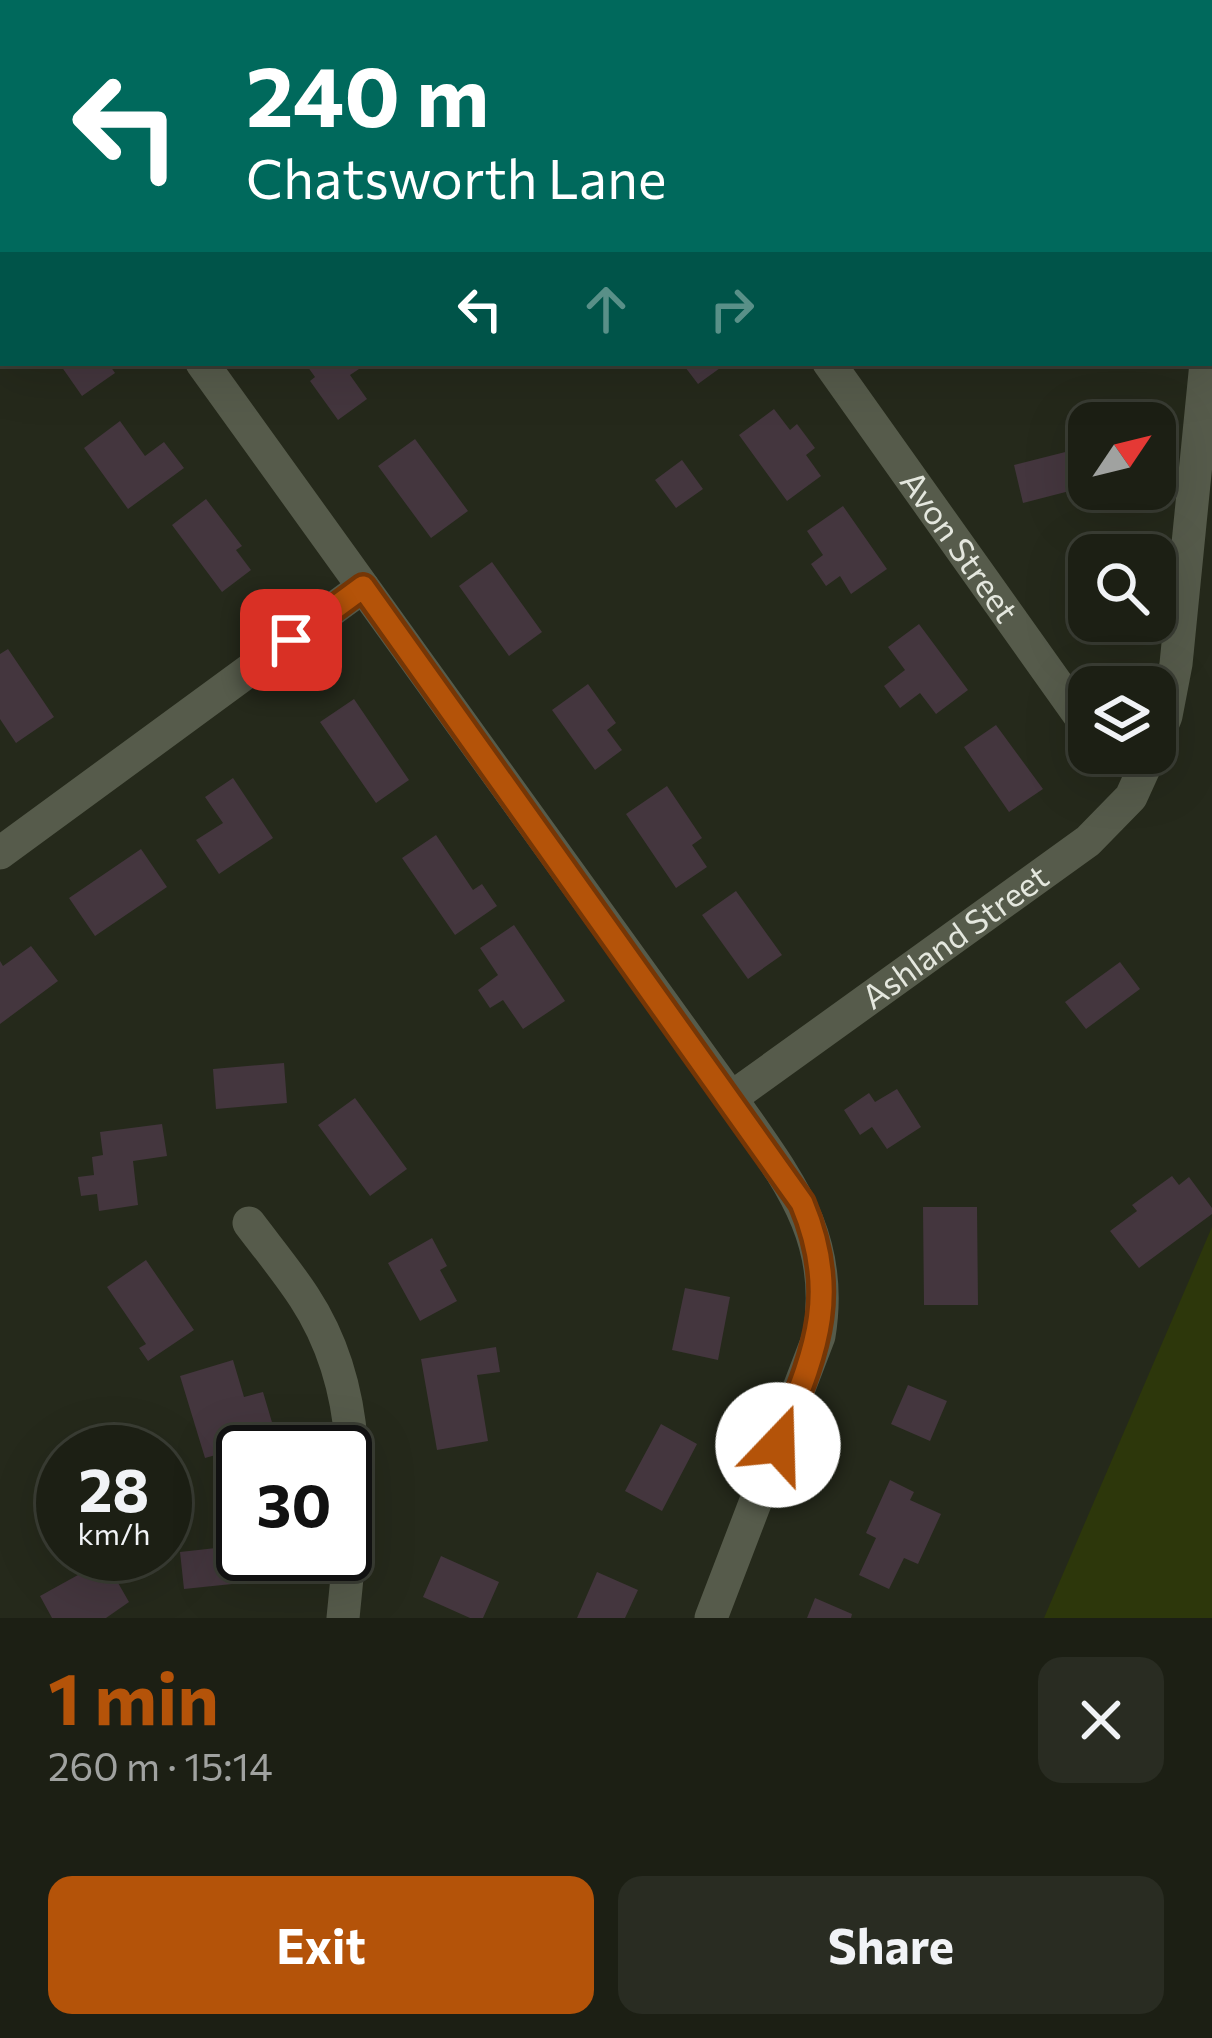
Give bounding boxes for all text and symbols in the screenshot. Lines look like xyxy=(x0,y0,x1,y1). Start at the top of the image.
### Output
text: 240 m xyxy=(246,42,489,144)
icon: left xyxy=(48,48,204,204)
text: Chatsworth Lane xyxy=(246,144,666,210)
icon: left xyxy=(447,276,513,342)
icon: ahead xyxy=(573,276,639,342)
icon: right xyxy=(699,276,765,342)
north arrow xyxy=(1068,402,1176,510)
map controls xyxy=(1068,402,1176,774)
street label: Avon Street xyxy=(893,462,1028,629)
button: search xyxy=(1068,534,1176,642)
pin xyxy=(240,589,342,691)
icon: arrive xyxy=(258,607,324,673)
button: layers xyxy=(1068,666,1176,774)
street label: Ashland Street xyxy=(853,855,1055,1016)
position arrow xyxy=(715,1382,841,1508)
speed limit sign: 30 xyxy=(216,1425,372,1581)
text: 28 xyxy=(79,1451,149,1524)
text: km/h xyxy=(78,1514,150,1551)
text: 1 min xyxy=(48,1652,219,1740)
button: close xyxy=(1038,1657,1164,1783)
text: 260 m · 15:14 xyxy=(48,1741,273,1789)
button: Exit xyxy=(48,1876,594,2014)
button: Share xyxy=(618,1876,1164,2014)

